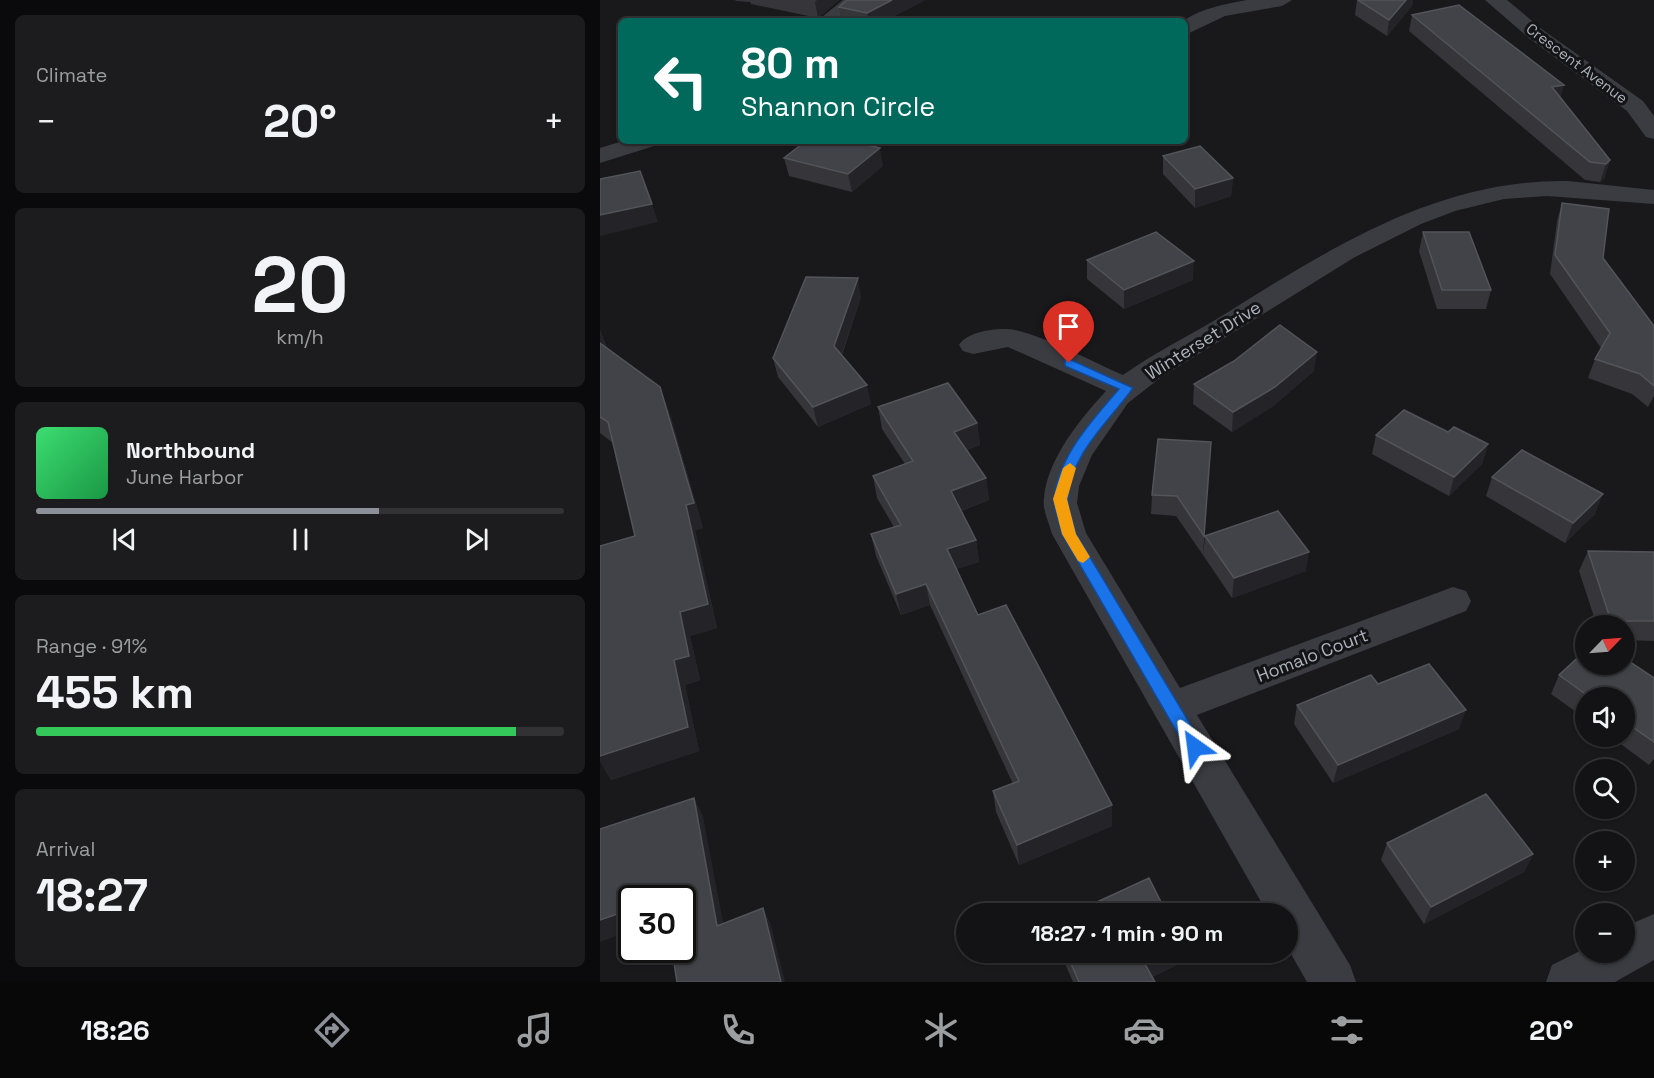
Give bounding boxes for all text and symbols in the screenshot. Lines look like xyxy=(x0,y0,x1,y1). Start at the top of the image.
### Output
street label: Crescent Avenue xyxy=(1522,19,1632,107)
text: 80 m xyxy=(741,37,840,90)
icon: left xyxy=(642,42,720,120)
text: Climate xyxy=(36,62,107,88)
text: Shannon Circle xyxy=(741,89,935,124)
text: 20° xyxy=(263,93,337,150)
text: − xyxy=(36,101,56,143)
text: + xyxy=(544,101,564,143)
text: 20 xyxy=(252,235,348,335)
street label: Winterset Drive xyxy=(1141,295,1265,385)
pin xyxy=(1043,301,1094,363)
icon: arrive xyxy=(1052,310,1085,343)
text: km/h xyxy=(276,324,324,350)
text: Northbound xyxy=(126,436,255,464)
text: June Harbor xyxy=(126,464,244,490)
icon: previous xyxy=(108,523,141,556)
icon: pause xyxy=(284,523,317,556)
icon: next xyxy=(460,523,493,556)
north arrow xyxy=(1575,615,1635,675)
map controls xyxy=(1575,615,1635,963)
street label: Homalo Court xyxy=(1253,623,1371,687)
text: Range · 91% xyxy=(36,633,147,659)
text: 455 km xyxy=(36,664,194,721)
button: sound xyxy=(1575,687,1635,747)
position arrow xyxy=(1163,715,1227,779)
button: search xyxy=(1575,759,1635,819)
button: + xyxy=(1575,831,1635,891)
text: Arrival xyxy=(36,836,95,862)
text: 18:27 xyxy=(36,867,148,924)
speed limit sign: 30 xyxy=(618,885,696,963)
button: − xyxy=(1575,903,1635,963)
text: 18:27 · 1 min · 90 m xyxy=(1031,919,1223,947)
icon: directions xyxy=(311,1009,353,1051)
icon: music xyxy=(514,1009,556,1051)
icon: phone xyxy=(717,1009,759,1051)
icon: climate xyxy=(920,1009,962,1051)
icon: car xyxy=(1123,1009,1165,1051)
icon: filters xyxy=(1326,1009,1368,1051)
text: 18:26 xyxy=(81,1013,150,1048)
text: 20° xyxy=(1529,1013,1573,1048)

